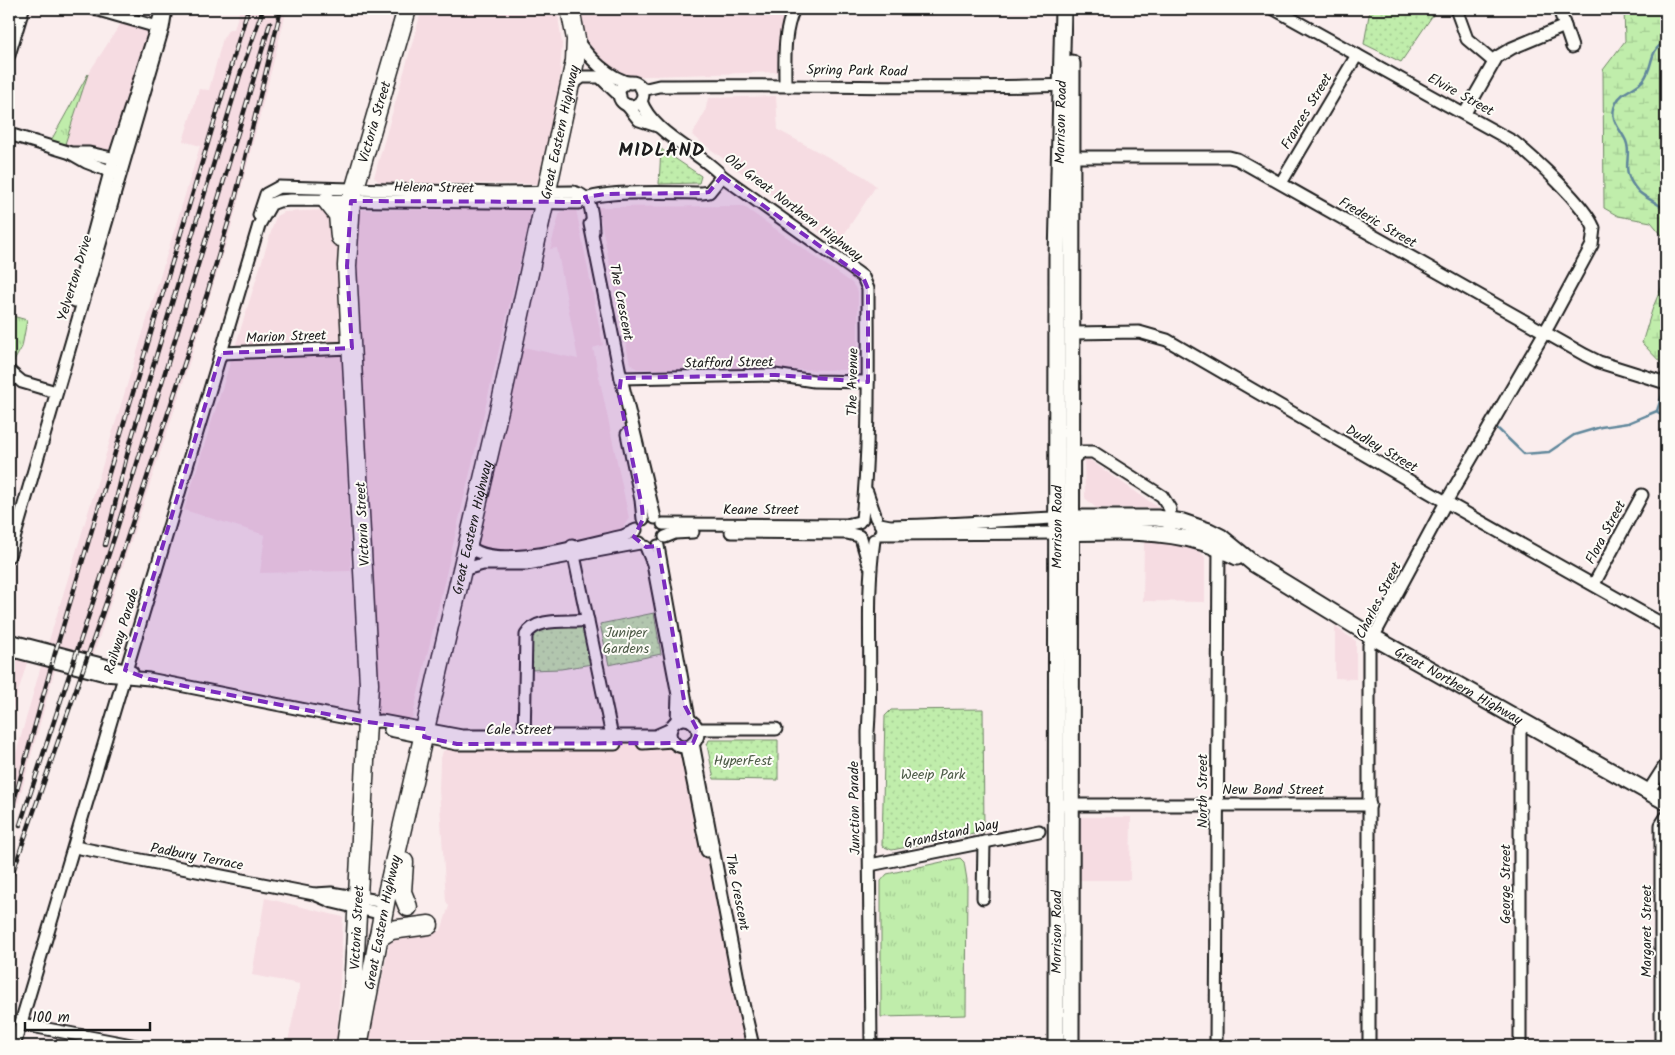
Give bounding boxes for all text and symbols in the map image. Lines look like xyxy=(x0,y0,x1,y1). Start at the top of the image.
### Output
street label: Spring Park Road xyxy=(806,59,909,83)
street label: Great Eastern Highway xyxy=(535,63,586,201)
street label: Elvire Street xyxy=(1423,68,1498,122)
street label: Frances Street xyxy=(1275,69,1339,154)
street label: Victoria Street xyxy=(353,78,398,166)
street label: Morrison Road xyxy=(1049,79,1073,164)
district label: MIDLAND xyxy=(619,136,705,166)
street label: Old Great Northern Highway xyxy=(719,148,868,268)
street label: Helena Street xyxy=(394,176,475,200)
street label: Frederic Street xyxy=(1334,192,1421,254)
street label: Yelverton Drive xyxy=(51,232,99,324)
street label: The Crescent xyxy=(603,262,639,343)
street label: Marion Street xyxy=(245,325,327,349)
street label: The Avenue xyxy=(841,347,865,416)
street label: Stafford Street xyxy=(684,351,774,375)
street label: Dudley Street xyxy=(1341,419,1422,479)
street label: Great Eastern Highway xyxy=(447,458,499,597)
street label: Victoria Street xyxy=(350,481,376,567)
street label: Morrison Road xyxy=(1047,484,1069,569)
street label: Flora Street xyxy=(1580,496,1632,568)
street label: Keane Street xyxy=(723,499,800,521)
street label: Charles Street xyxy=(1350,558,1408,643)
street label: Railway Parade xyxy=(99,585,146,677)
park label: Juniper Gardens xyxy=(603,622,649,660)
street label: Great Northern Highway xyxy=(1390,641,1527,731)
street label: Cale Street xyxy=(486,719,552,741)
park label: HyperFest xyxy=(714,750,773,772)
street label: North Street xyxy=(1192,753,1214,828)
street label: Junction Parade xyxy=(843,760,867,855)
park label: Weeip Park xyxy=(901,764,966,786)
street label: New Bond Street xyxy=(1222,779,1324,801)
street label: Grandstand Way xyxy=(902,813,1001,855)
street label: Padbury Terrace xyxy=(148,837,246,877)
street label: George Street xyxy=(1495,843,1517,924)
street label: The Crescent xyxy=(719,852,755,933)
street label: Great Eastern Highway xyxy=(359,853,408,992)
street label: Victoria Street xyxy=(344,884,371,970)
street label: Margaret Street xyxy=(1636,884,1658,977)
street label: Morrison Road xyxy=(1046,889,1068,974)
scale bar xyxy=(25,1000,150,1032)
text: 100 m xyxy=(32,1006,70,1030)

